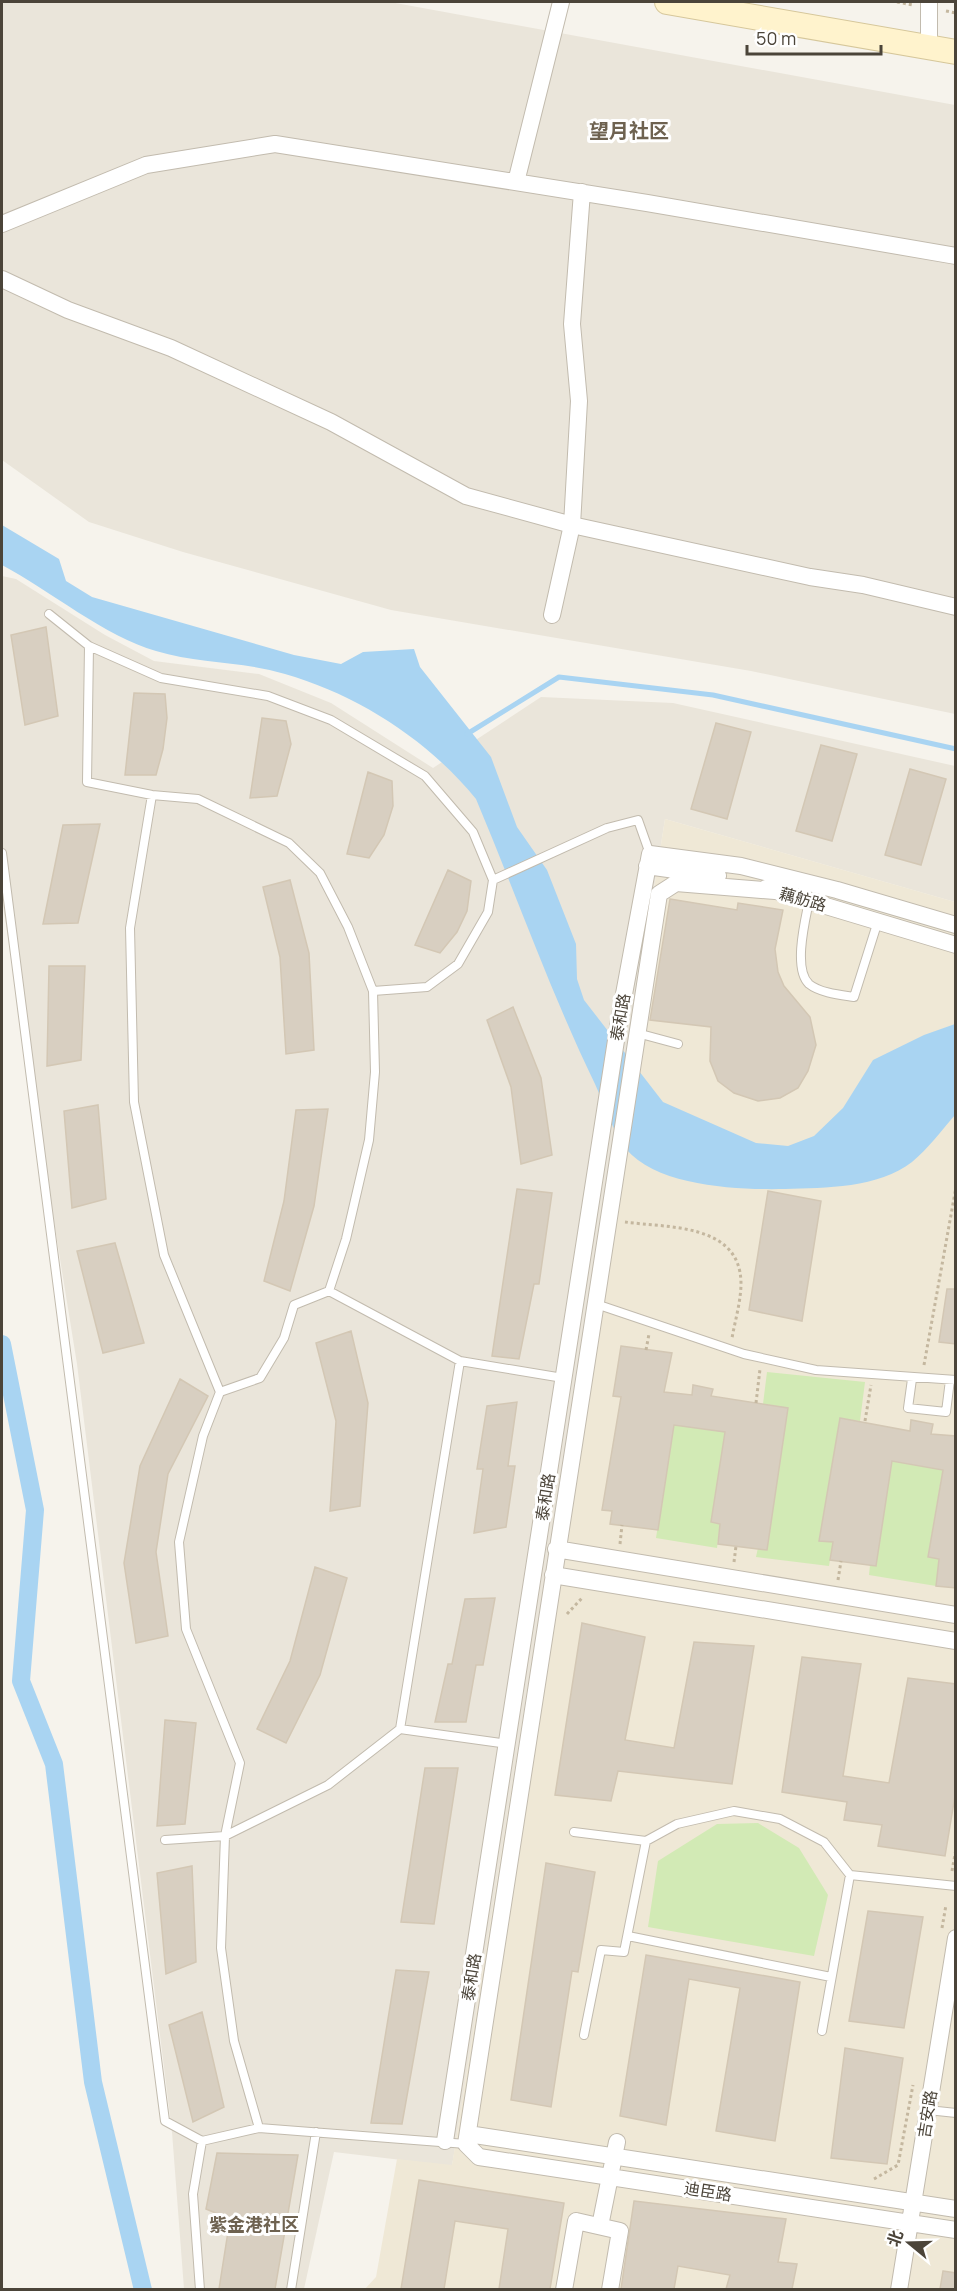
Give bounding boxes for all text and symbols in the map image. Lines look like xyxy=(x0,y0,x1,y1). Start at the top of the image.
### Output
scale bar xyxy=(747,18,880,56)
text: 50 m xyxy=(756,26,796,50)
district label: 望月社区 xyxy=(589,117,669,144)
street label: 藕舫路 xyxy=(777,882,829,916)
street label: 泰和路 xyxy=(605,991,635,1043)
street label: 泰和路 xyxy=(530,1472,560,1522)
street label: 泰和路 xyxy=(456,1952,486,2002)
street label: 吉安路 xyxy=(912,2089,942,2139)
street label: 迪臣路 xyxy=(683,2176,733,2206)
district label: 紫金港社区 xyxy=(209,2212,299,2236)
north arrow xyxy=(879,2213,939,2273)
text: 北 xyxy=(882,2227,908,2249)

